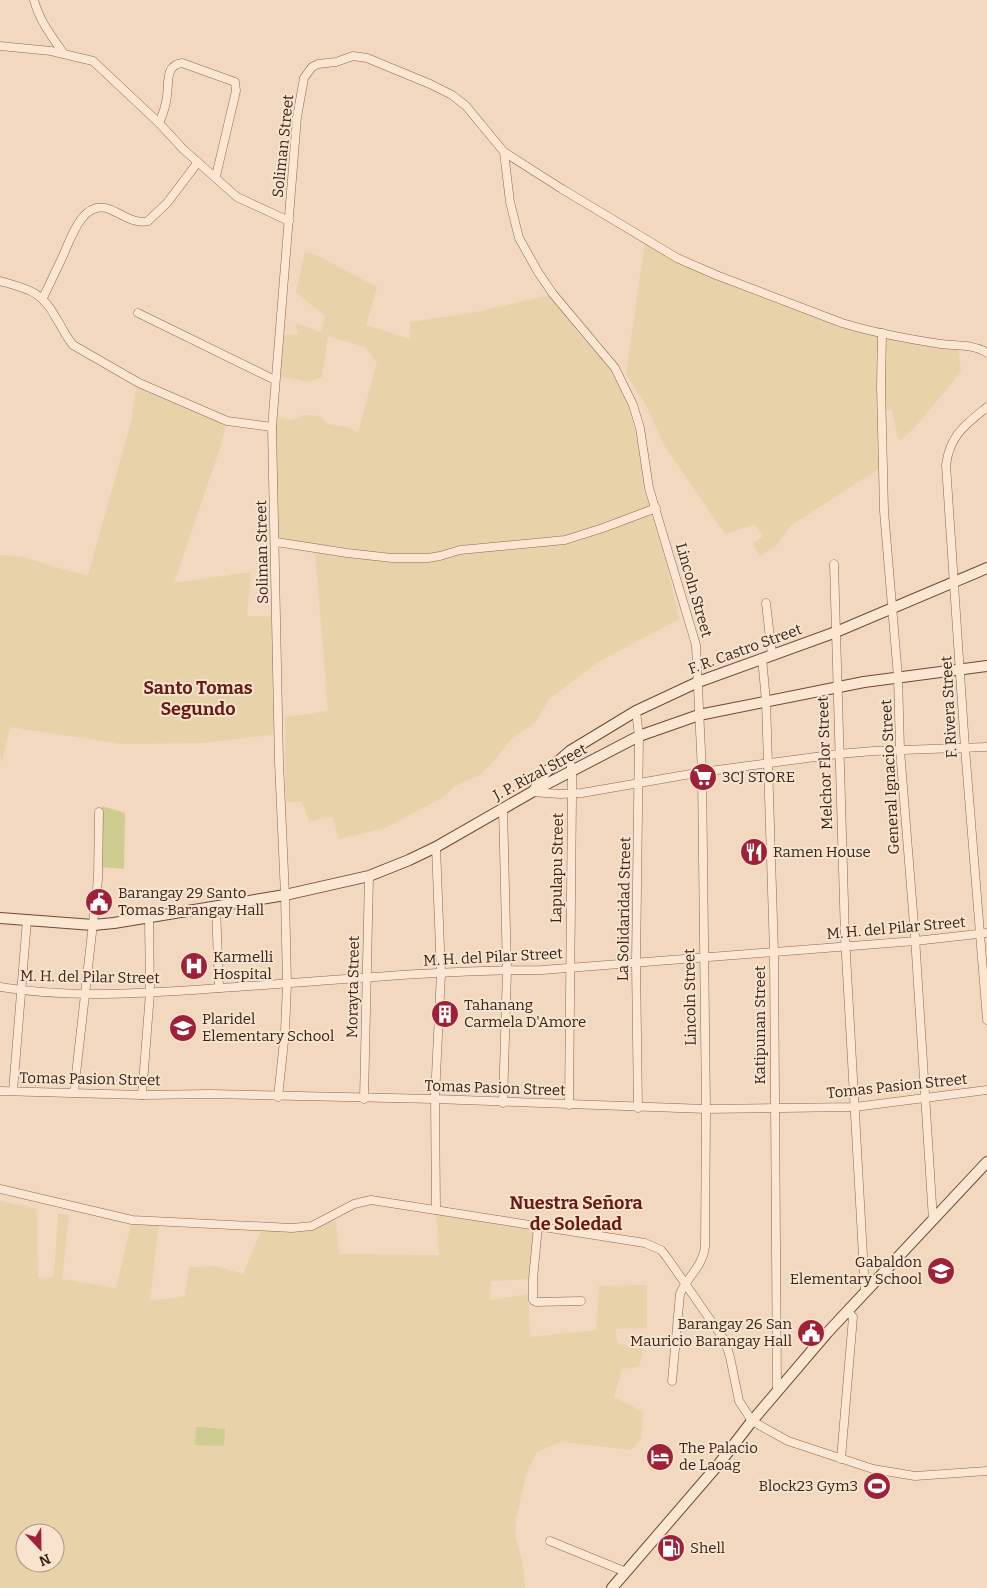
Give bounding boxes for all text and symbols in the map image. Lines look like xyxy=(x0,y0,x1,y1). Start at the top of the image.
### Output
street label: Soliman Street xyxy=(269,93,297,198)
street label: Soliman Street xyxy=(252,499,272,604)
street label: Lincoln Street xyxy=(672,541,716,640)
street label: F. R. Castro Street xyxy=(686,620,805,678)
street label: F. Rivera Street xyxy=(937,655,961,759)
district label: Santo Tomas Segundo xyxy=(143,677,253,720)
street label: Melchor Flor Street xyxy=(814,695,836,830)
street label: General Ignacio Street xyxy=(877,698,903,855)
street label: J. P. Rizal Street xyxy=(489,739,590,805)
supermarket icon: 3CJ STORE xyxy=(688,762,718,792)
place label: 3CJ STORE xyxy=(722,768,795,786)
street label: Lapulapu Street xyxy=(547,812,567,923)
street label: La Solidaridad Street xyxy=(614,836,634,981)
restaurant icon: Ramen House xyxy=(739,837,769,867)
place label: Ramen House xyxy=(773,843,871,861)
place label: Barangay 29 Santo Tomas Barangay Hall xyxy=(118,884,264,919)
public building icon: Barangay 29 Santo Tomas Barangay Hall xyxy=(84,887,114,917)
street label: M. H. del Pilar Street xyxy=(826,913,967,943)
street label: Morayta Street xyxy=(343,935,363,1038)
street label: M. H. del Pilar Street xyxy=(423,944,564,970)
place label: Karmelli Hospital xyxy=(213,948,274,983)
street label: Lincoln Street xyxy=(680,948,700,1046)
hospital icon: Karmelli Hospital xyxy=(179,951,209,981)
street label: Katipunan Street xyxy=(751,965,769,1084)
street label: M. H. del Pilar Street xyxy=(20,967,161,987)
place label: Tahanang Carmela D'Amore xyxy=(464,996,586,1031)
building icon: Tahanang Carmela D'Amore xyxy=(430,999,460,1029)
place label: Plaridel Elementary School xyxy=(202,1010,334,1045)
school or university icon: Plaridel Elementary School xyxy=(168,1013,198,1043)
street label: Tomas Pasion Street xyxy=(19,1069,161,1089)
street label: Tomas Pasion Street xyxy=(826,1070,969,1102)
street label: Tomas Pasion Street xyxy=(424,1077,566,1099)
district label: Nuestra Señora de Soledad xyxy=(509,1192,643,1235)
place label: Gabaldon Elementary School xyxy=(790,1253,922,1288)
school or university icon: Gabaldon Elementary School xyxy=(926,1256,956,1286)
place label: Barangay 26 San Mauricio Barangay Hall xyxy=(630,1315,792,1350)
public building icon: Barangay 26 San Mauricio Barangay Hall xyxy=(796,1318,826,1348)
place label: The Palacio de Laoag xyxy=(679,1439,758,1474)
hotel icon: The Palacio de Laoag xyxy=(645,1442,675,1472)
sports icon: Block23 Gym3 xyxy=(862,1471,892,1501)
place label: Block23 Gym3 xyxy=(758,1477,858,1495)
north arrow xyxy=(15,1523,65,1573)
fuel station icon: Shell xyxy=(656,1533,686,1563)
place label: Shell xyxy=(690,1539,725,1557)
text: N xyxy=(36,1550,53,1570)

